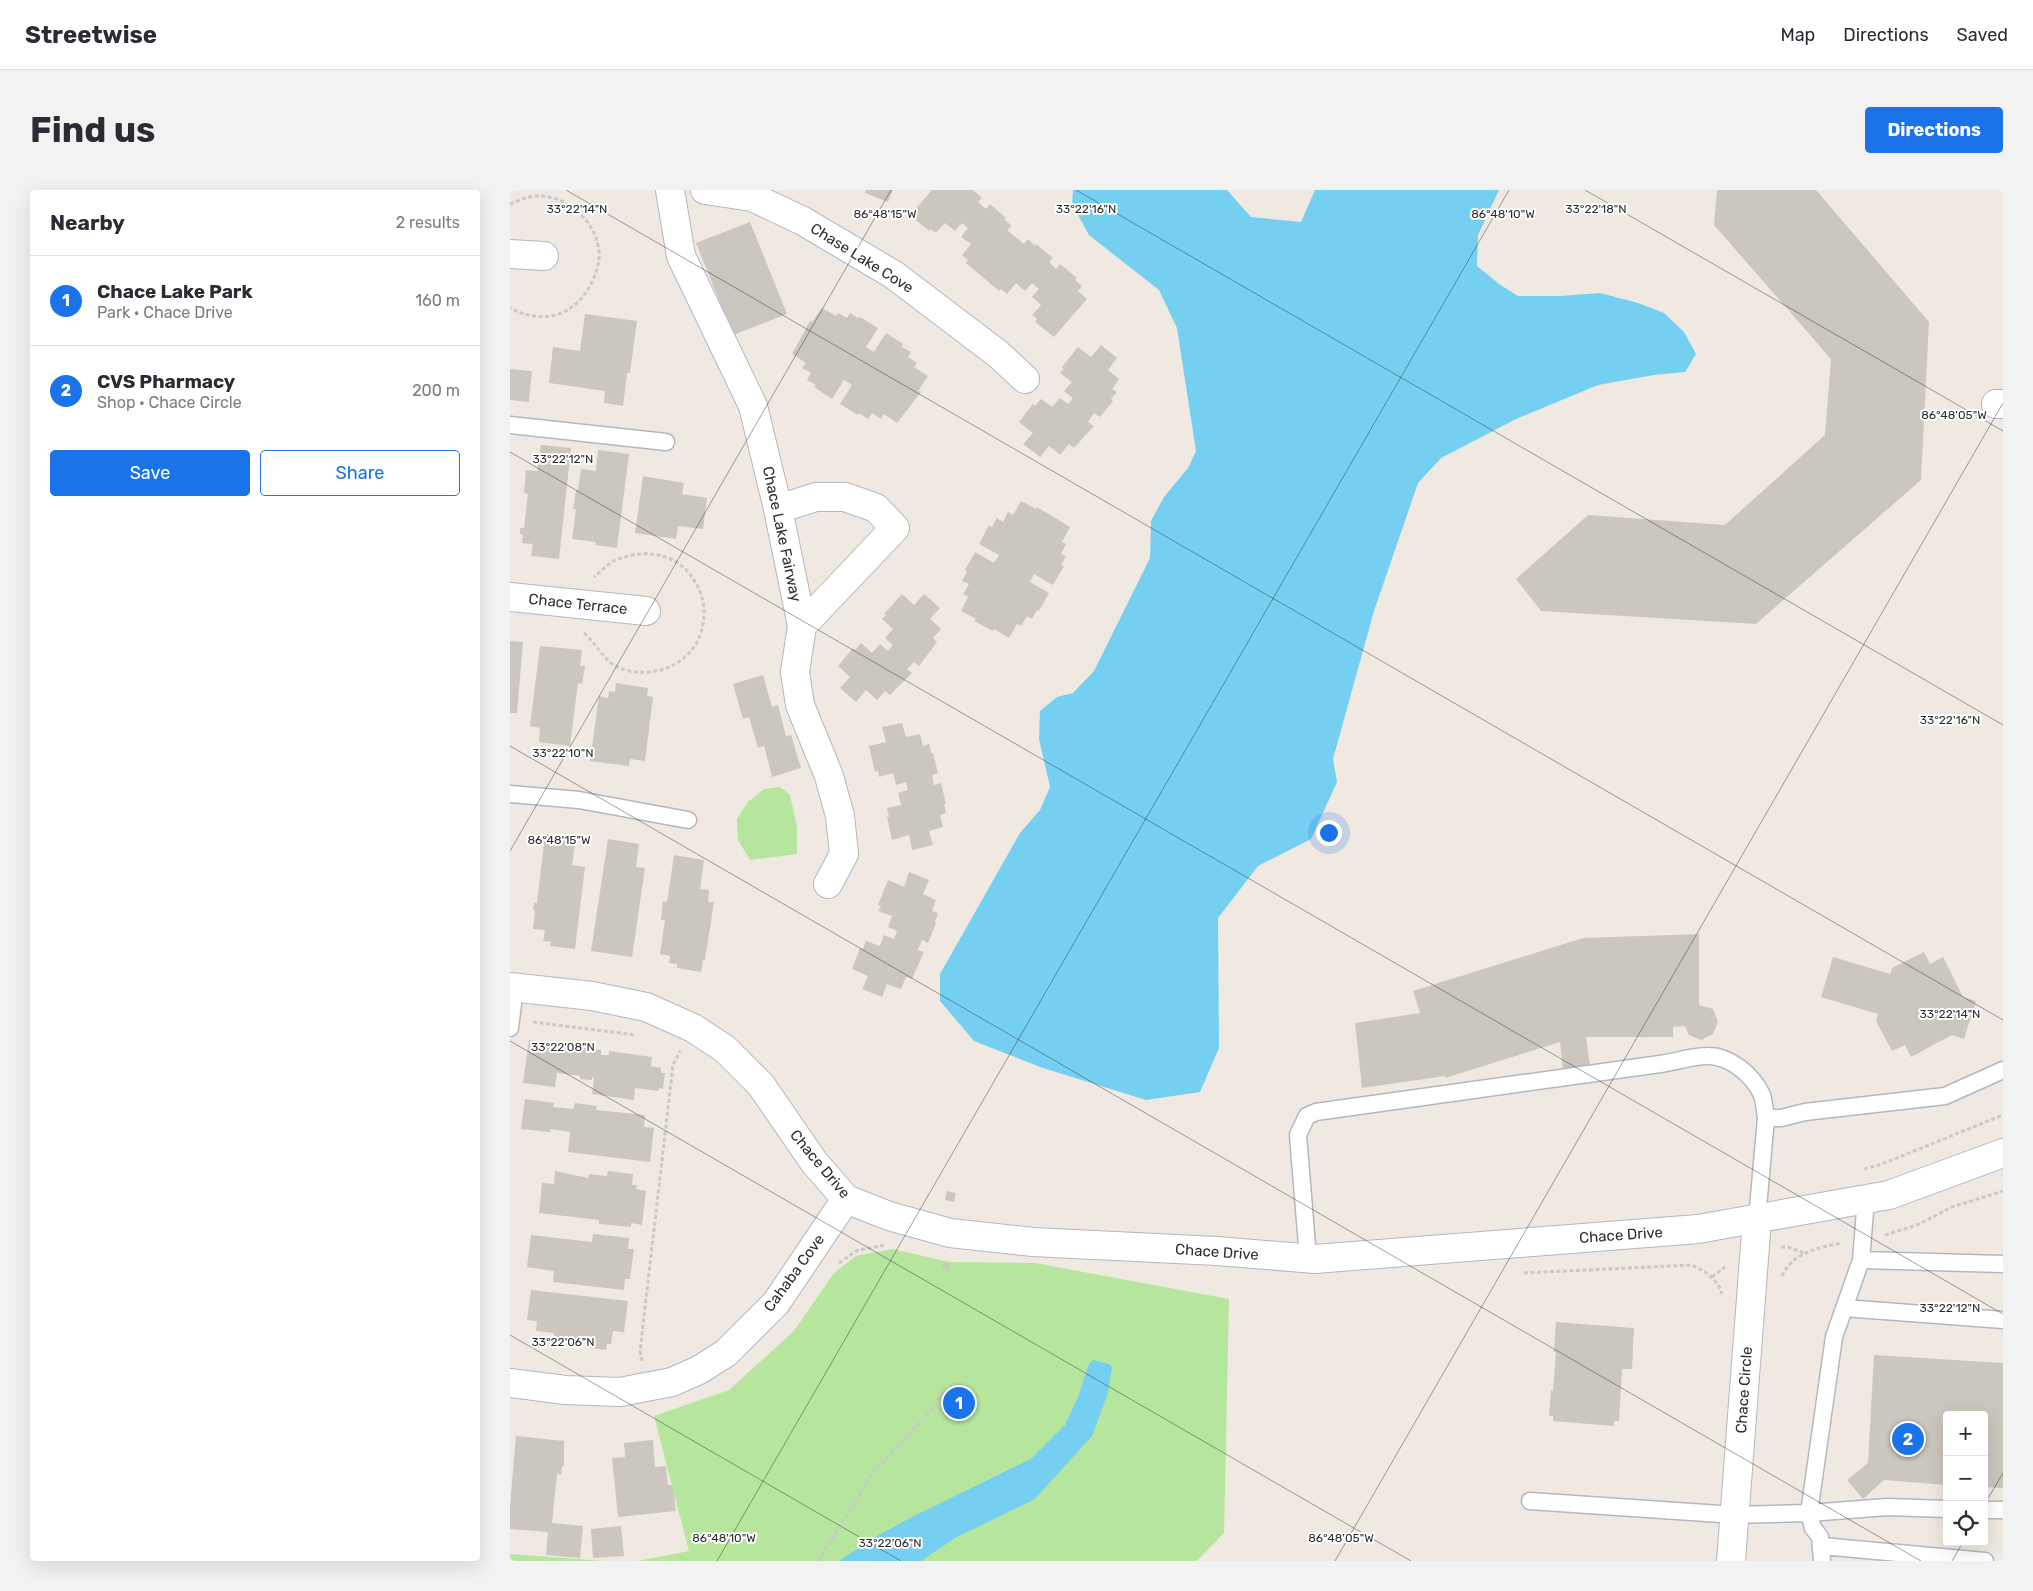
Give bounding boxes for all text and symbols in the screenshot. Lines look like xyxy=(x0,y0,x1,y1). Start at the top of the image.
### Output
text: Streetwise xyxy=(25,21,157,49)
text: Map xyxy=(1780,24,1815,46)
text: Directions xyxy=(1843,24,1929,46)
text: Saved xyxy=(1957,24,2008,46)
button: Directions xyxy=(1865,107,2003,153)
text: Find us xyxy=(30,109,155,151)
text: 33°22'14"N xyxy=(547,202,607,216)
text: 33°22'16"N xyxy=(1056,202,1116,216)
text: 33°22'18"N xyxy=(1565,202,1627,216)
text: 86°48'15"W xyxy=(853,207,917,221)
text: 86°48'10"W xyxy=(1471,207,1535,221)
text: Nearby xyxy=(50,210,125,235)
text: 2 results xyxy=(396,213,460,232)
street label: Chase Lake Cove xyxy=(807,219,917,297)
text: Chace Lake Park xyxy=(97,280,253,303)
text: 1 xyxy=(62,291,70,310)
text: 160 m xyxy=(415,291,460,310)
text: Park · Chace Drive xyxy=(97,303,233,322)
text: CVS Pharmacy xyxy=(97,370,235,393)
text: 2 xyxy=(61,381,71,400)
text: 200 m xyxy=(412,381,460,400)
text: Shop · Chace Circle xyxy=(97,393,242,412)
text: 86°48'05"W xyxy=(1921,408,1987,422)
button: Save xyxy=(50,450,250,496)
button: Share xyxy=(260,450,460,496)
text: 33°22'12"N xyxy=(533,452,593,466)
street label: Chace Lake Fairway xyxy=(759,465,805,603)
street label: Chace Terrace xyxy=(528,590,628,618)
text: 33°22'16"N xyxy=(1920,713,1980,727)
text: 33°22'10"N xyxy=(532,746,594,760)
your location xyxy=(1316,820,1342,846)
text: 86°48'15"W xyxy=(527,833,591,847)
text: 33°22'14"N xyxy=(1920,1007,1980,1021)
text: 33°22'08"N xyxy=(531,1040,595,1054)
street label: Chace Drive xyxy=(786,1126,854,1202)
street label: Chace Drive xyxy=(1579,1223,1663,1247)
street label: Cahaba Cove xyxy=(760,1231,828,1315)
street label: Chace Drive xyxy=(1175,1240,1259,1264)
text: 33°22'12"N xyxy=(1920,1301,1980,1315)
text: 33°22'06"N xyxy=(531,1335,595,1349)
street label: Chace Circle xyxy=(1732,1346,1756,1434)
pin: 1 xyxy=(943,1384,975,1422)
map controls xyxy=(1943,1411,1988,1546)
button: + xyxy=(1943,1411,1988,1456)
pin: 2 xyxy=(1892,1420,1924,1458)
button: − xyxy=(1943,1456,1988,1501)
button: locate xyxy=(1943,1501,1988,1546)
text: 86°48'10"W xyxy=(692,1531,756,1545)
text: 86°48'05"W xyxy=(1308,1531,1374,1545)
text: 33°22'06"N xyxy=(858,1536,922,1550)

